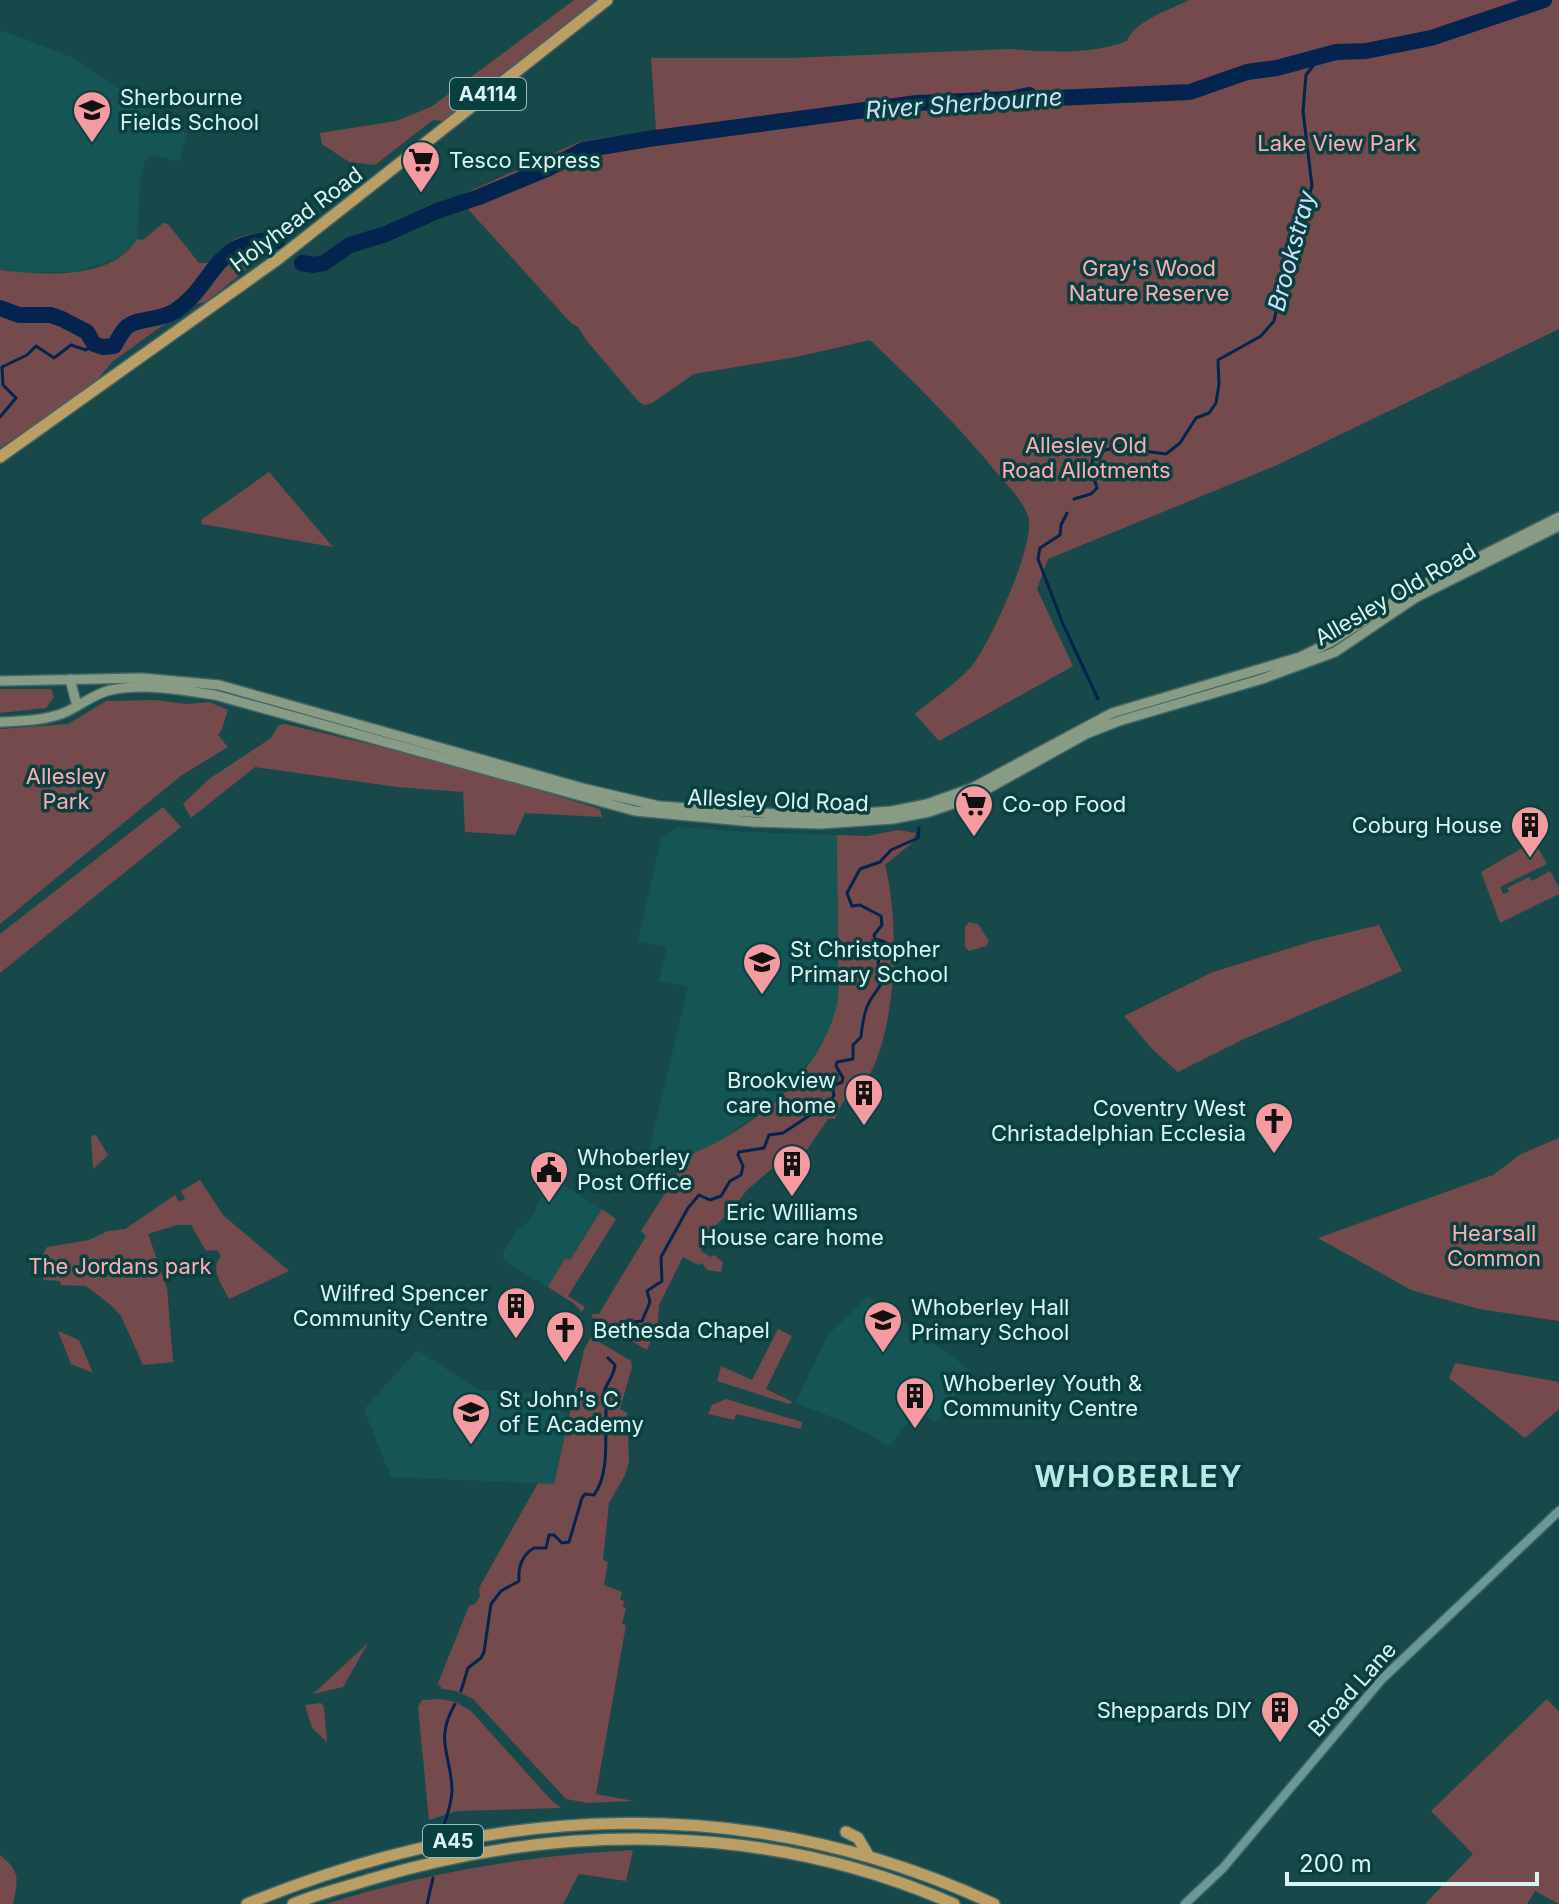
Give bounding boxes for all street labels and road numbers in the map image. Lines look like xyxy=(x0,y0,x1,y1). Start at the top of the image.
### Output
road number: A4114 xyxy=(450,78,526,110)
street label: Holyhead Road xyxy=(225,161,367,277)
street label: Allesley Old Road xyxy=(1310,537,1480,651)
street label: Allesley Old Road xyxy=(687,784,869,816)
street label: Broad Lane xyxy=(1303,1636,1401,1742)
road number: A45 xyxy=(423,1825,483,1857)

